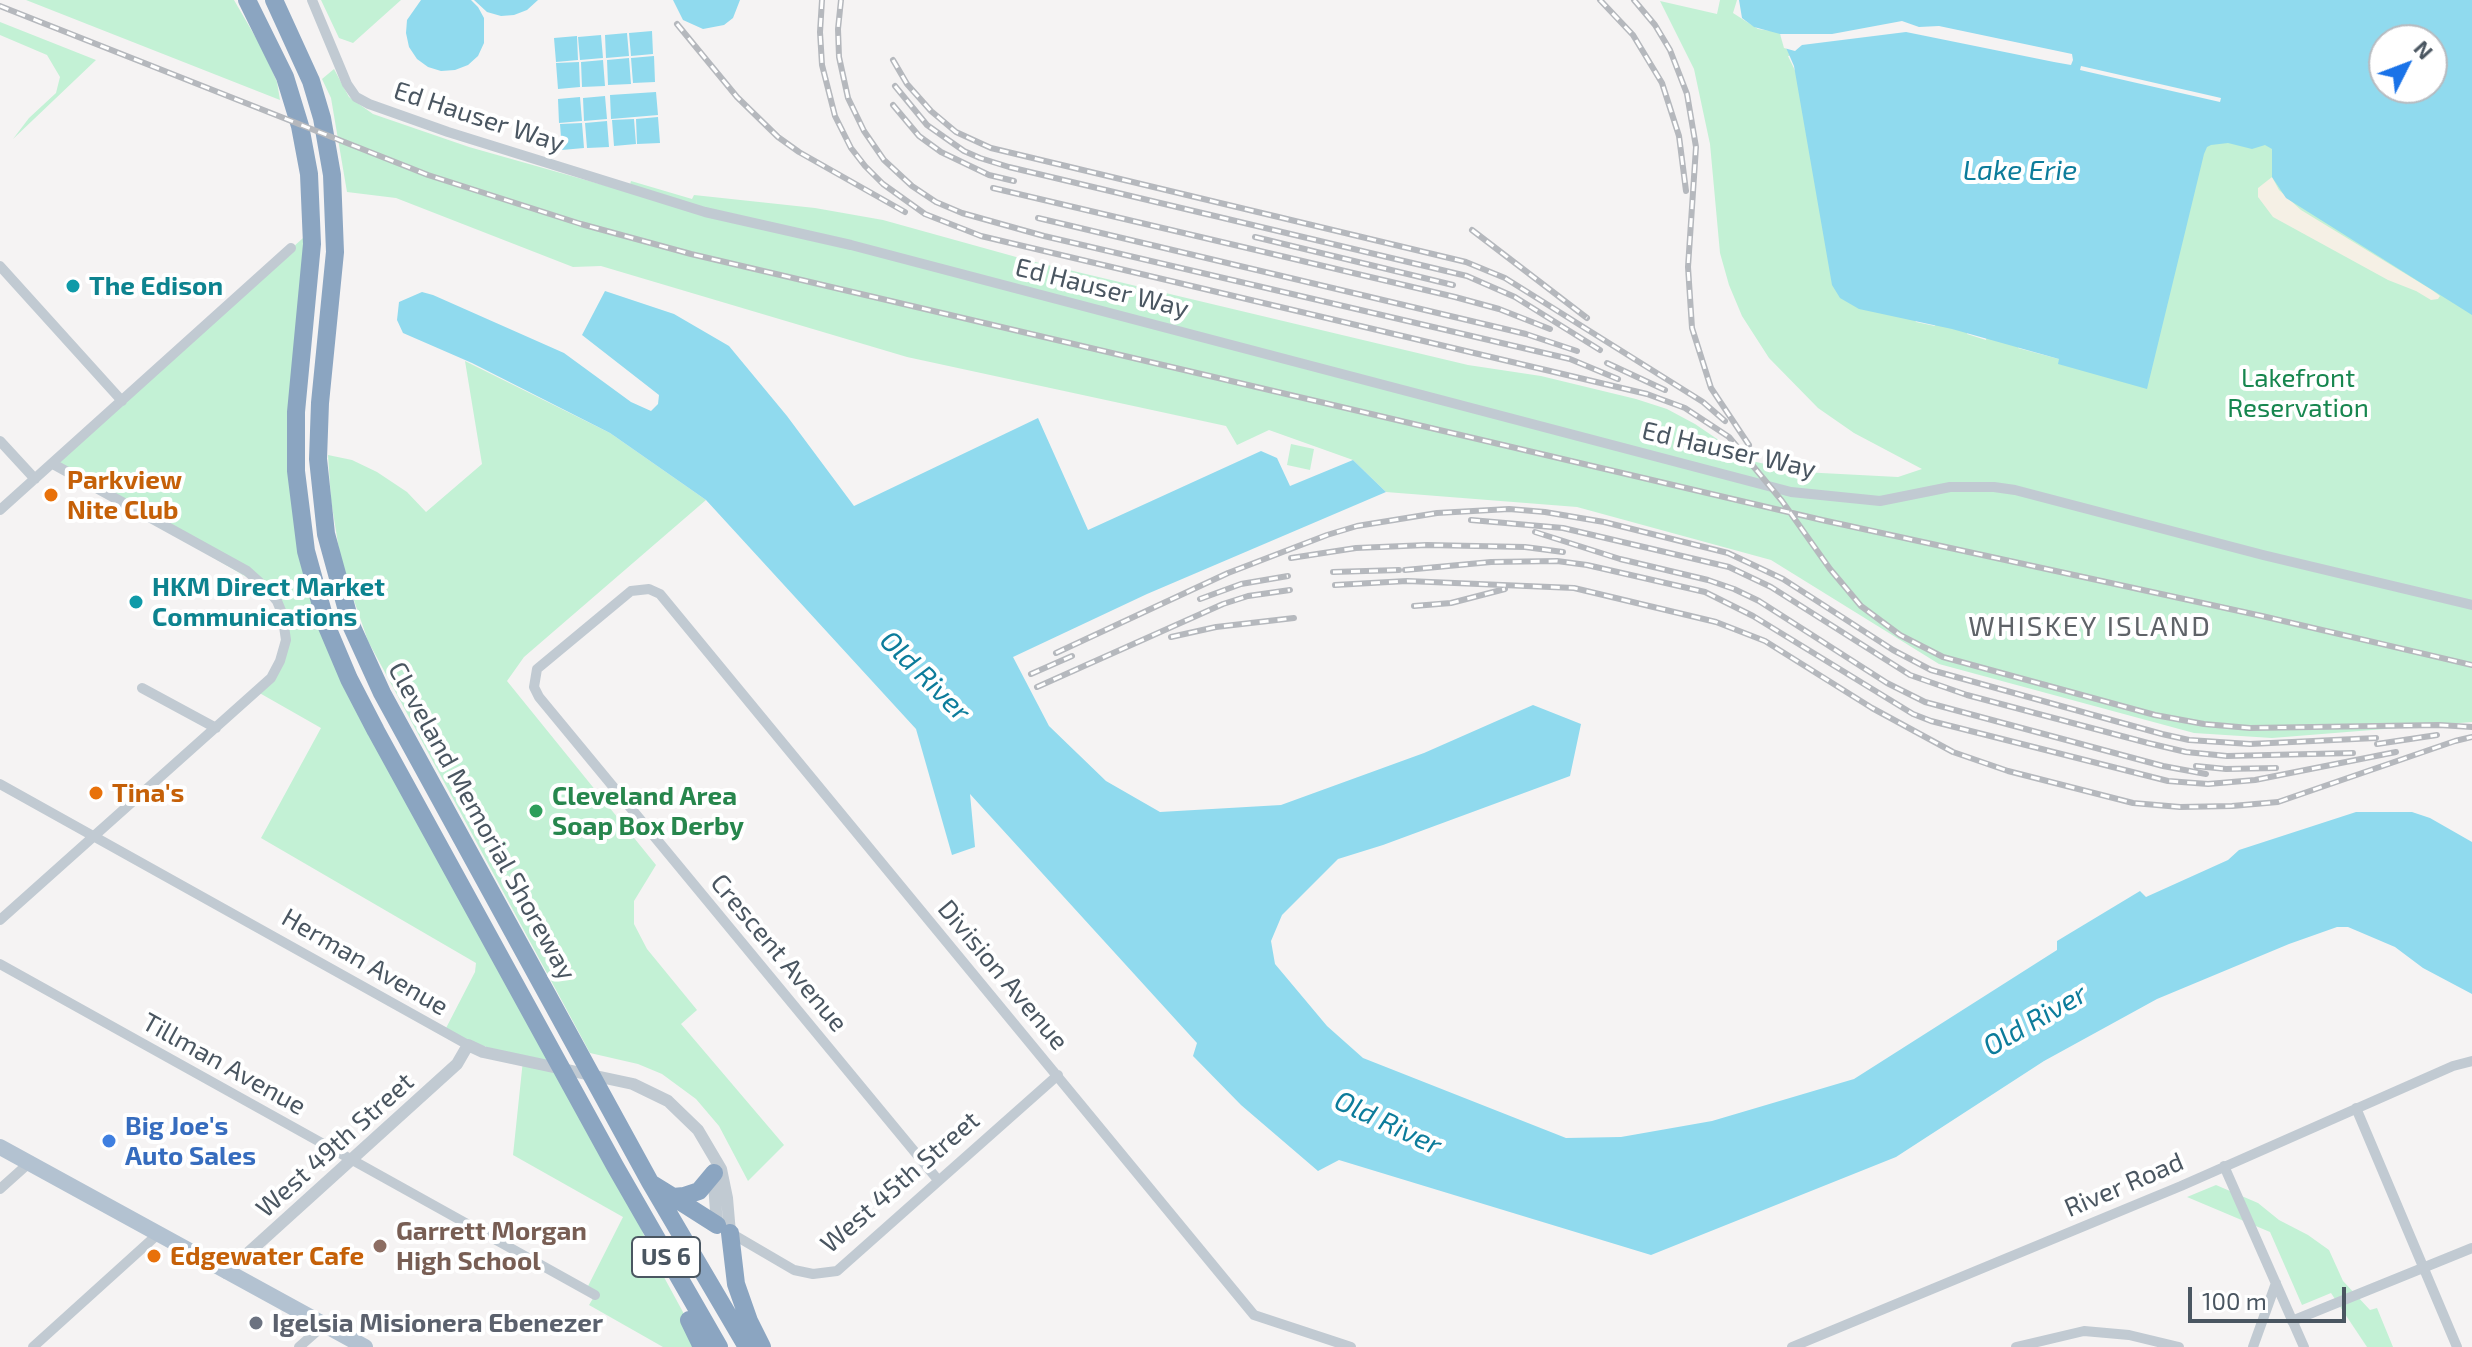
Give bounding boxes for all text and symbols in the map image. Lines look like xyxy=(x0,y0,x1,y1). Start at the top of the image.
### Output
north arrow xyxy=(2368,24,2448,104)
text: N xyxy=(2409,35,2439,64)
street label: Ed Hauser Way xyxy=(390,75,568,159)
water label: Lake Erie xyxy=(1963,154,2077,188)
street label: Ed Hauser Way xyxy=(1012,251,1192,325)
place label: The Edison xyxy=(89,270,223,302)
marker: The Edison xyxy=(64,277,82,295)
park label: Lakefront Reservation xyxy=(2227,362,2369,424)
street label: Ed Hauser Way xyxy=(1639,415,1819,485)
place label: Parkview Nite Club xyxy=(67,464,182,526)
marker: Parkview Nite Club xyxy=(42,486,60,504)
place label: HKM Direct Market Communications xyxy=(152,571,385,632)
marker: HKM Direct Market Communications xyxy=(127,593,145,611)
district label: WHISKEY ISLAND xyxy=(1968,610,2212,644)
water label: Old River xyxy=(873,624,977,728)
street label: Cleveland Memorial Shoreway xyxy=(381,657,583,985)
place label: Tina's xyxy=(112,777,184,809)
place label: Cleveland Area Soap Box Derby xyxy=(552,780,744,842)
marker: Tina's xyxy=(87,784,105,802)
marker: Cleveland Area Soap Box Derby xyxy=(527,802,545,820)
street label: Crescent Avenue xyxy=(704,868,854,1038)
street label: Division Avenue xyxy=(931,894,1075,1056)
street label: Herman Avenue xyxy=(276,902,454,1022)
water label: Old River xyxy=(1977,977,2093,1063)
street label: Tillman Avenue xyxy=(137,1006,311,1122)
street label: West 49th Street xyxy=(250,1066,420,1224)
water label: Old River xyxy=(1329,1084,1447,1162)
street label: West 45th Street xyxy=(814,1105,986,1259)
place label: Big Joe's Auto Sales xyxy=(125,1110,256,1172)
marker: Big Joe's Auto Sales xyxy=(100,1132,118,1150)
street label: River Road xyxy=(2060,1146,2188,1224)
place label: Garrett Morgan High School xyxy=(396,1215,587,1276)
marker: Garrett Morgan High School xyxy=(371,1237,389,1255)
road number: US 6 xyxy=(632,1237,700,1277)
place label: Edgewater Cafe xyxy=(170,1240,364,1272)
marker: Edgewater Cafe xyxy=(145,1247,163,1265)
scale bar xyxy=(2192,1271,2350,1321)
text: 100 m xyxy=(2202,1286,2267,1315)
place label: Igelsia Misionera Ebenezer xyxy=(272,1307,603,1339)
marker: Igelsia Misionera Ebenezer xyxy=(247,1314,265,1332)

